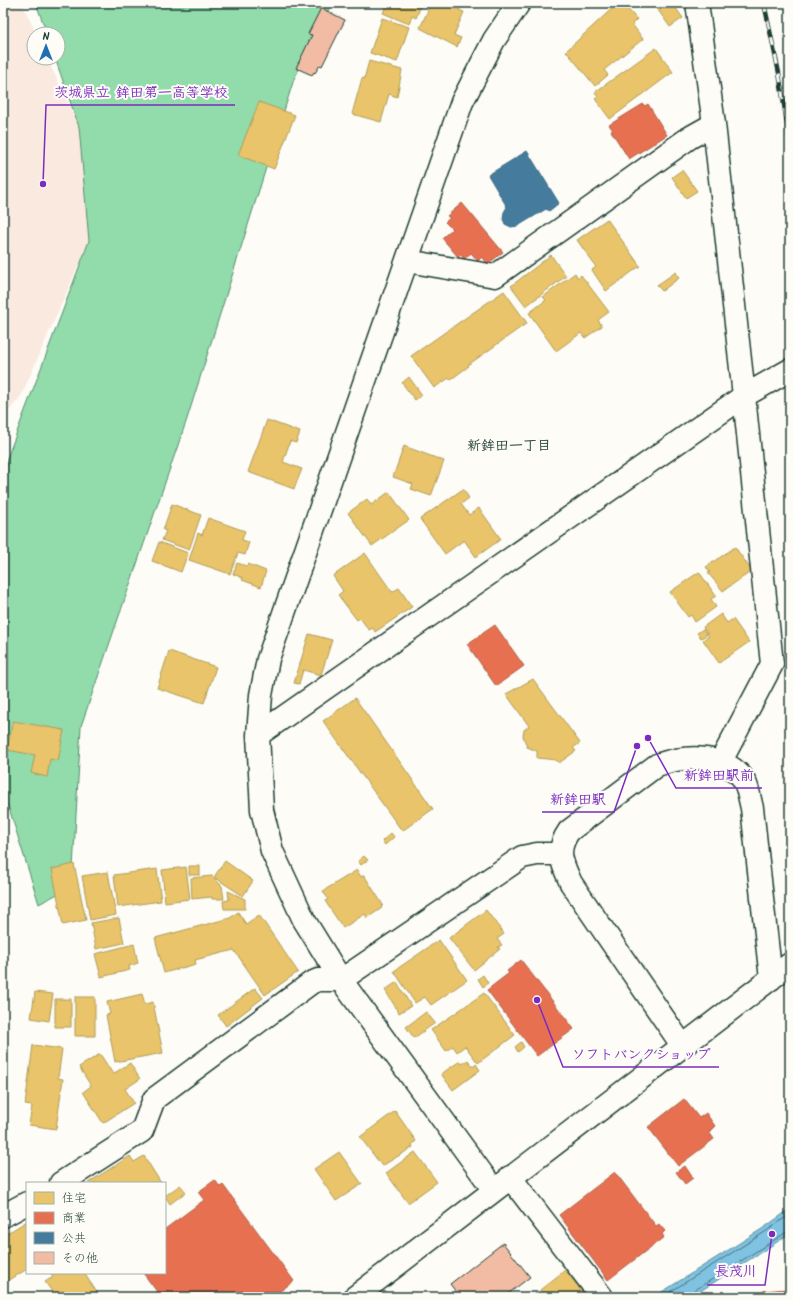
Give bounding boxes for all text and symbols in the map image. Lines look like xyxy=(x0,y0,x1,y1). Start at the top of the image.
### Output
north arrow xyxy=(26,26,66,66)
text: N xyxy=(43,28,50,46)
callout: 茨城県立 鉾田第一高等学校 xyxy=(46,79,235,105)
text: 茨城県立 鉾田第一高等学校 xyxy=(54,82,228,104)
district label: 新鉾田一丁目 xyxy=(467,435,551,457)
callout: 新鉾田駅前 xyxy=(676,762,762,788)
text: 新鉾田駅前 xyxy=(684,765,754,787)
callout: 新鉾田駅 xyxy=(542,786,614,812)
text: 新鉾田駅 xyxy=(550,789,606,811)
callout: ソフトバンクショップ xyxy=(563,1041,719,1067)
text: ソフトバンクショップ xyxy=(572,1044,710,1066)
legend xyxy=(26,1182,166,1274)
text: 住宅 xyxy=(62,1189,86,1208)
text: 商業 xyxy=(62,1209,86,1228)
text: 公共 xyxy=(62,1229,86,1248)
text: その他 xyxy=(62,1249,98,1268)
callout: 長茂川 xyxy=(707,1259,765,1285)
text: 長茂川 xyxy=(715,1261,757,1283)

